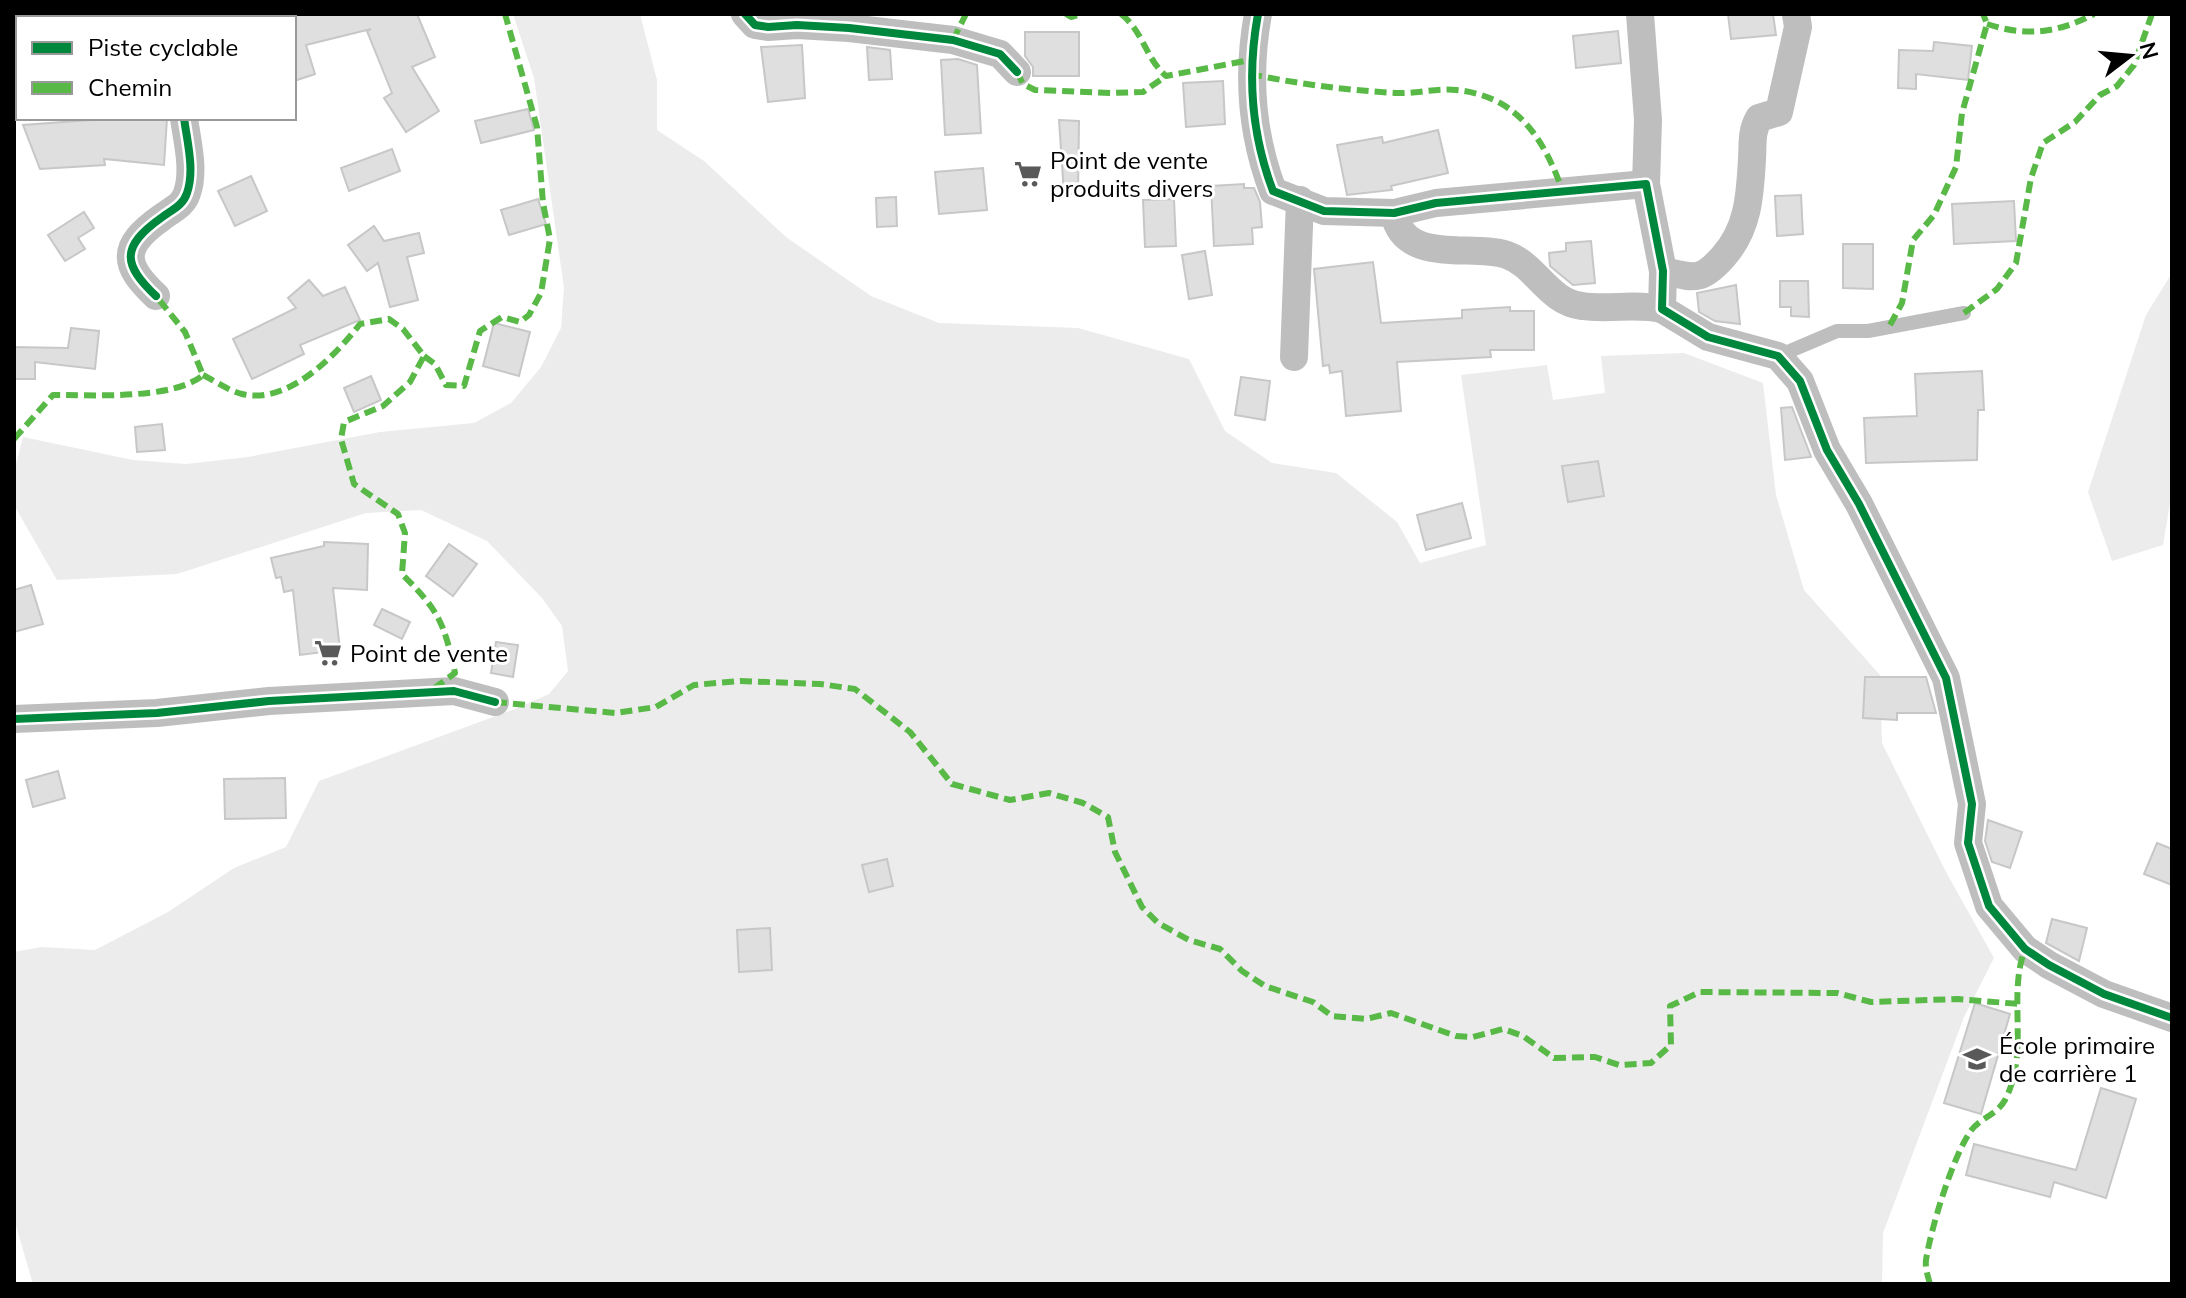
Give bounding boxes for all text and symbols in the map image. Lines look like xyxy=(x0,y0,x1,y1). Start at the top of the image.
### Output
legend xyxy=(16,16,296,120)
north arrow xyxy=(2090,16,2170,96)
text: Piste cyclable xyxy=(88,32,238,62)
text: N xyxy=(2133,39,2165,62)
text: Chemin xyxy=(88,72,172,102)
place label: Point de vente produits divers xyxy=(1050,145,1213,203)
supermarket icon: Point de vente produits divers xyxy=(1013,159,1043,189)
supermarket icon: Point de vente xyxy=(313,638,343,668)
place label: Point de vente xyxy=(350,638,508,668)
place label: École primaire de carrière 1 xyxy=(1999,1030,2155,1088)
school or university icon: École primaire de carrière 1 xyxy=(1962,1044,1992,1074)

